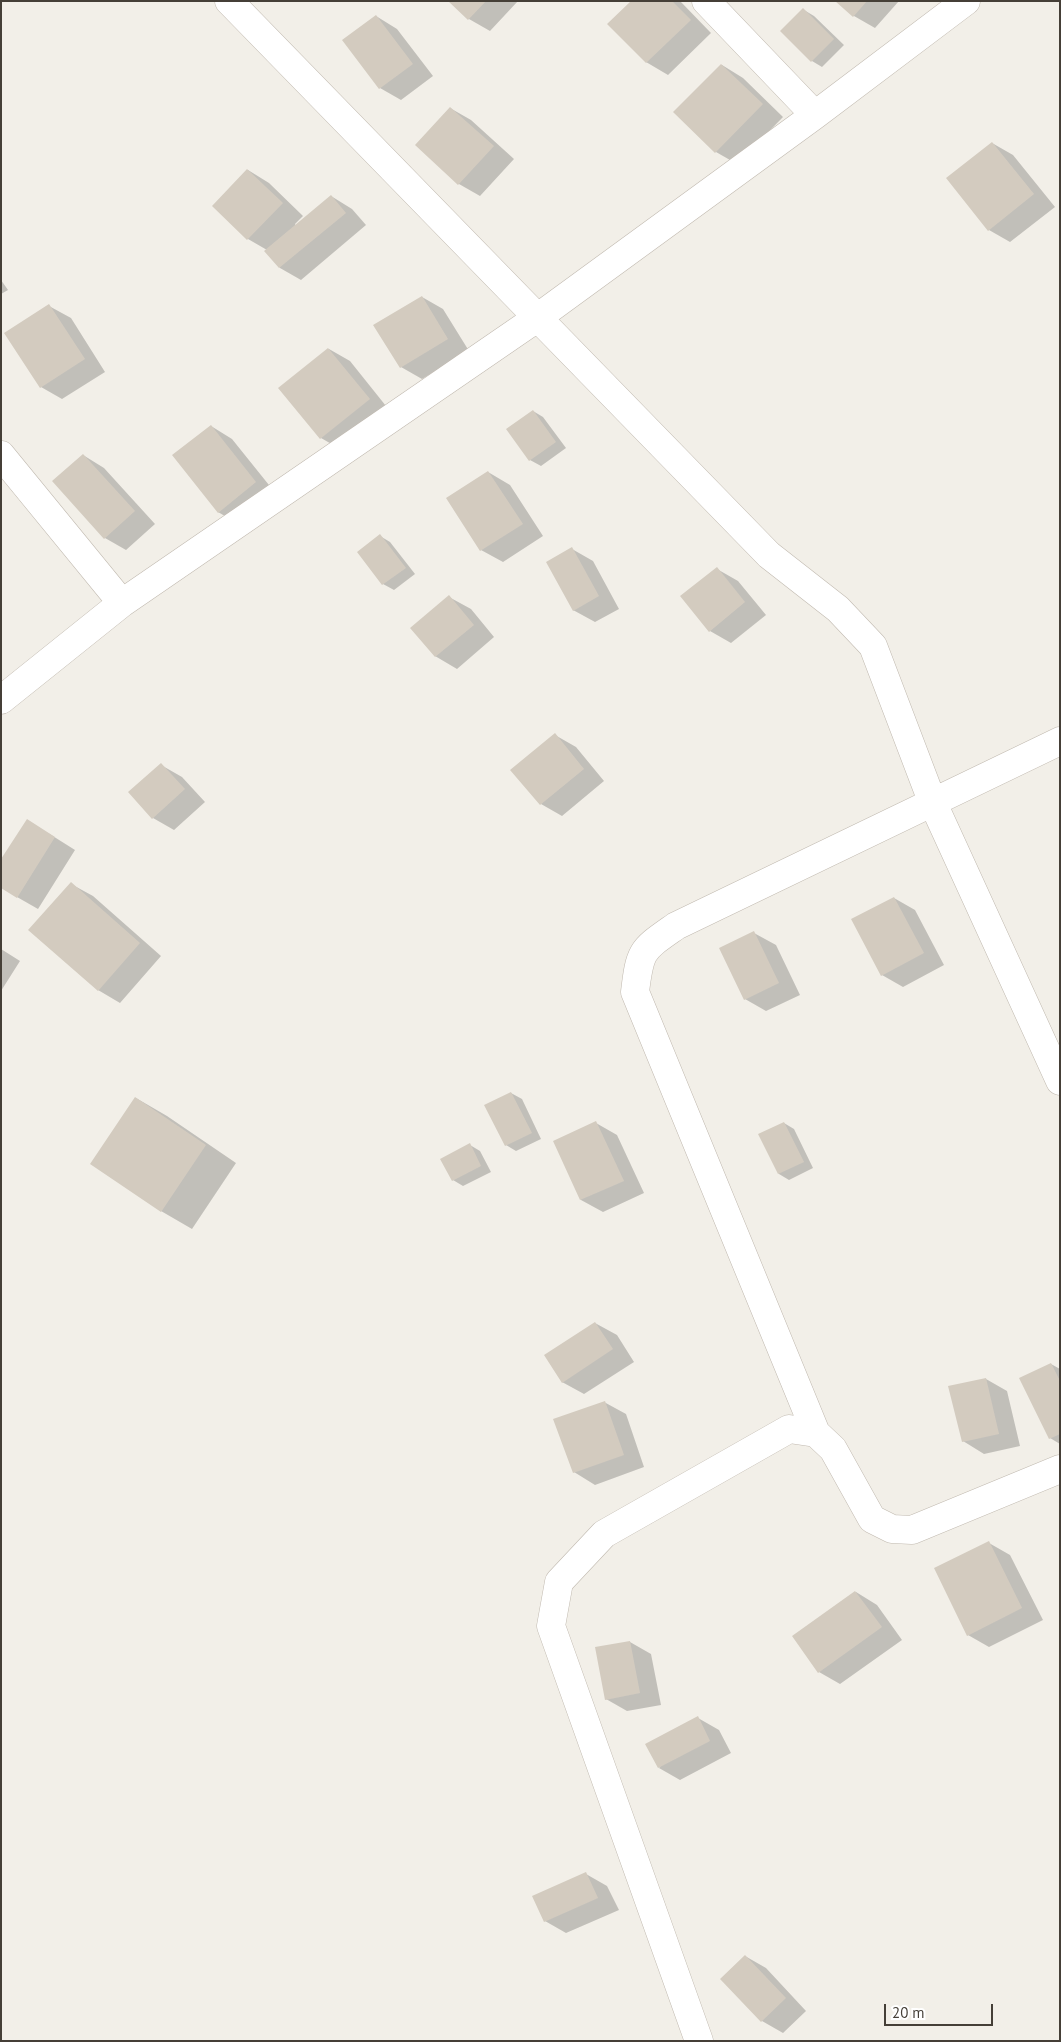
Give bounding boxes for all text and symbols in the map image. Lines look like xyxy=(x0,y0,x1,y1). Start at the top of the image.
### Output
scale bar xyxy=(886,1994,995,2026)
text: 20 m xyxy=(892,2003,925,2022)

